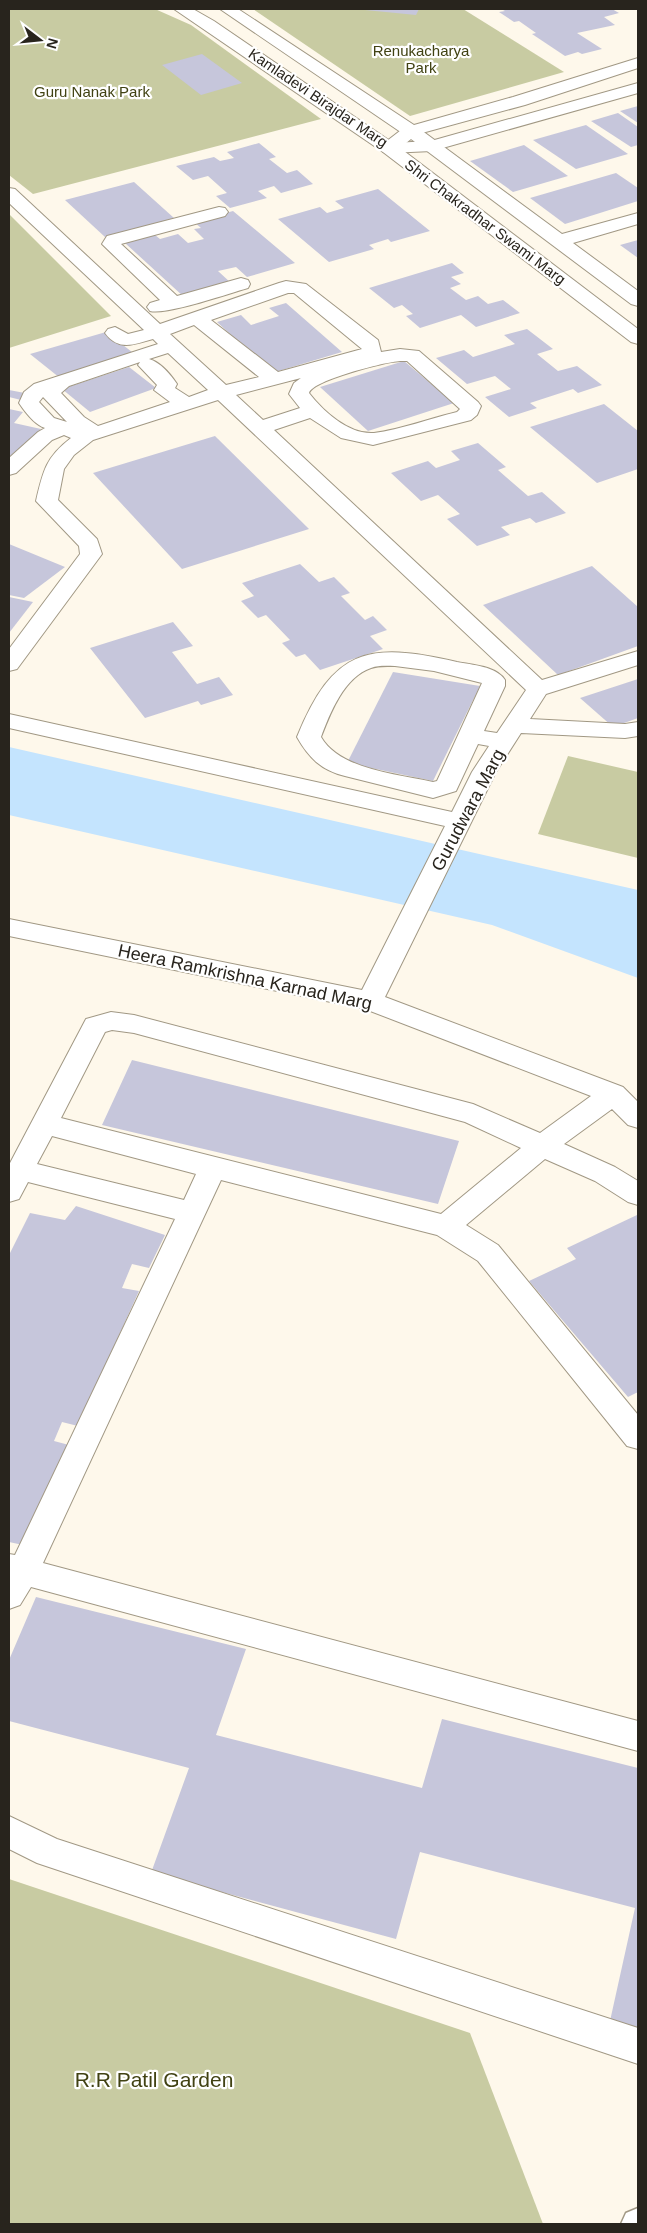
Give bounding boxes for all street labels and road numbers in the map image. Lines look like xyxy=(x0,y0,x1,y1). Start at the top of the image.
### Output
street label: Kamladevi Birajdar Marg xyxy=(245,45,391,151)
street label: Shri Chakradhar Swami Marg xyxy=(402,156,569,288)
street label: Gurudwara Marg xyxy=(427,746,509,874)
street label: Heera Ramkrishna Karnad Marg xyxy=(116,940,374,1014)

